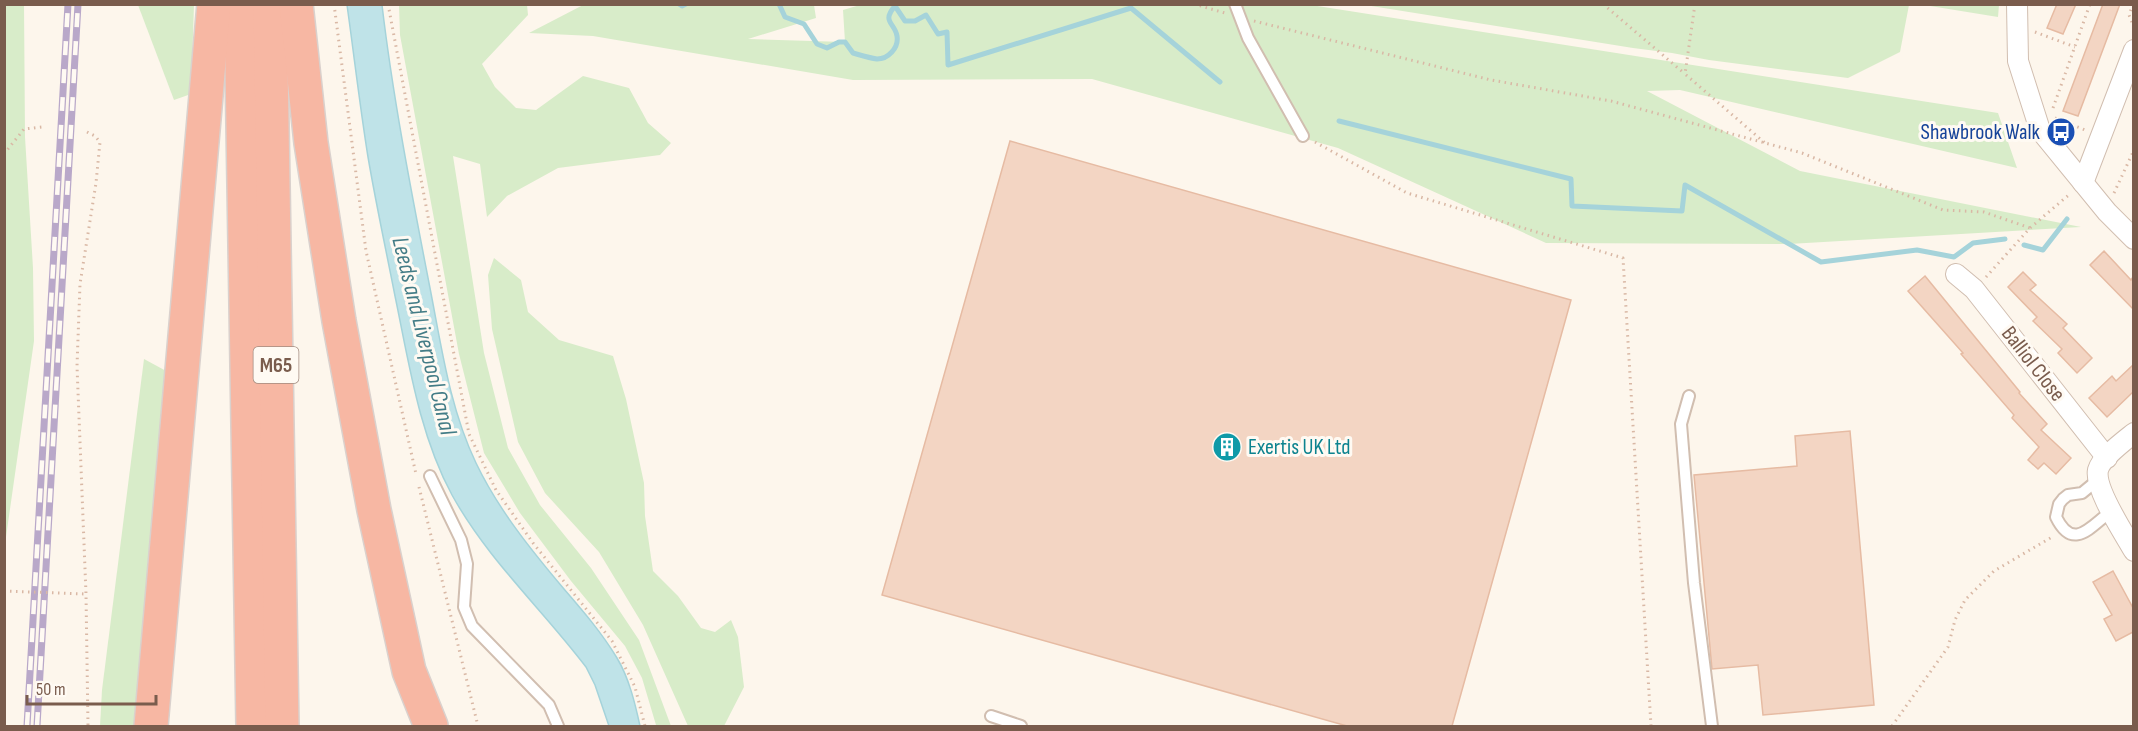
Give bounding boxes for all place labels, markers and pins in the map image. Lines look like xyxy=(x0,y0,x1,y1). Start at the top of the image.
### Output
bus stop icon: Shawbrook Walk xyxy=(2045,116,2077,148)
place label: Shawbrook Walk xyxy=(1921,119,2041,146)
building icon: Exertis UK Ltd xyxy=(1211,431,1243,463)
place label: Exertis UK Ltd xyxy=(1248,434,1350,461)

